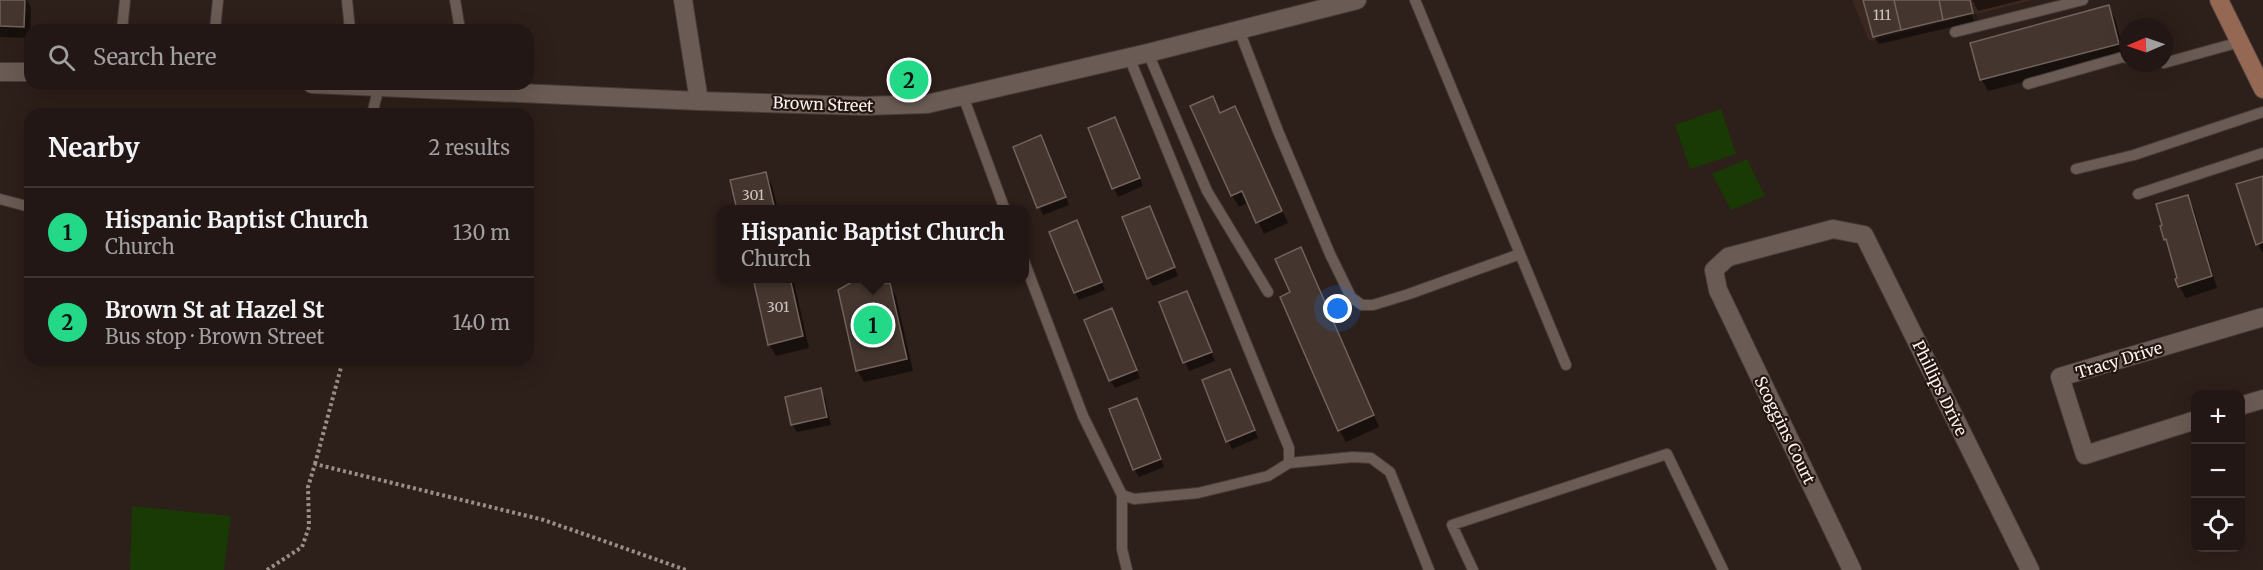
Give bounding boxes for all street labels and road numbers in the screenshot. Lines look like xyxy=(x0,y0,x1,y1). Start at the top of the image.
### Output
street label: Brown Street xyxy=(772,92,874,116)
street label: Phillips Drive xyxy=(1908,337,1972,439)
street label: Tracy Drive xyxy=(2073,337,2165,383)
street label: Scoggins Court xyxy=(1750,373,1820,488)

